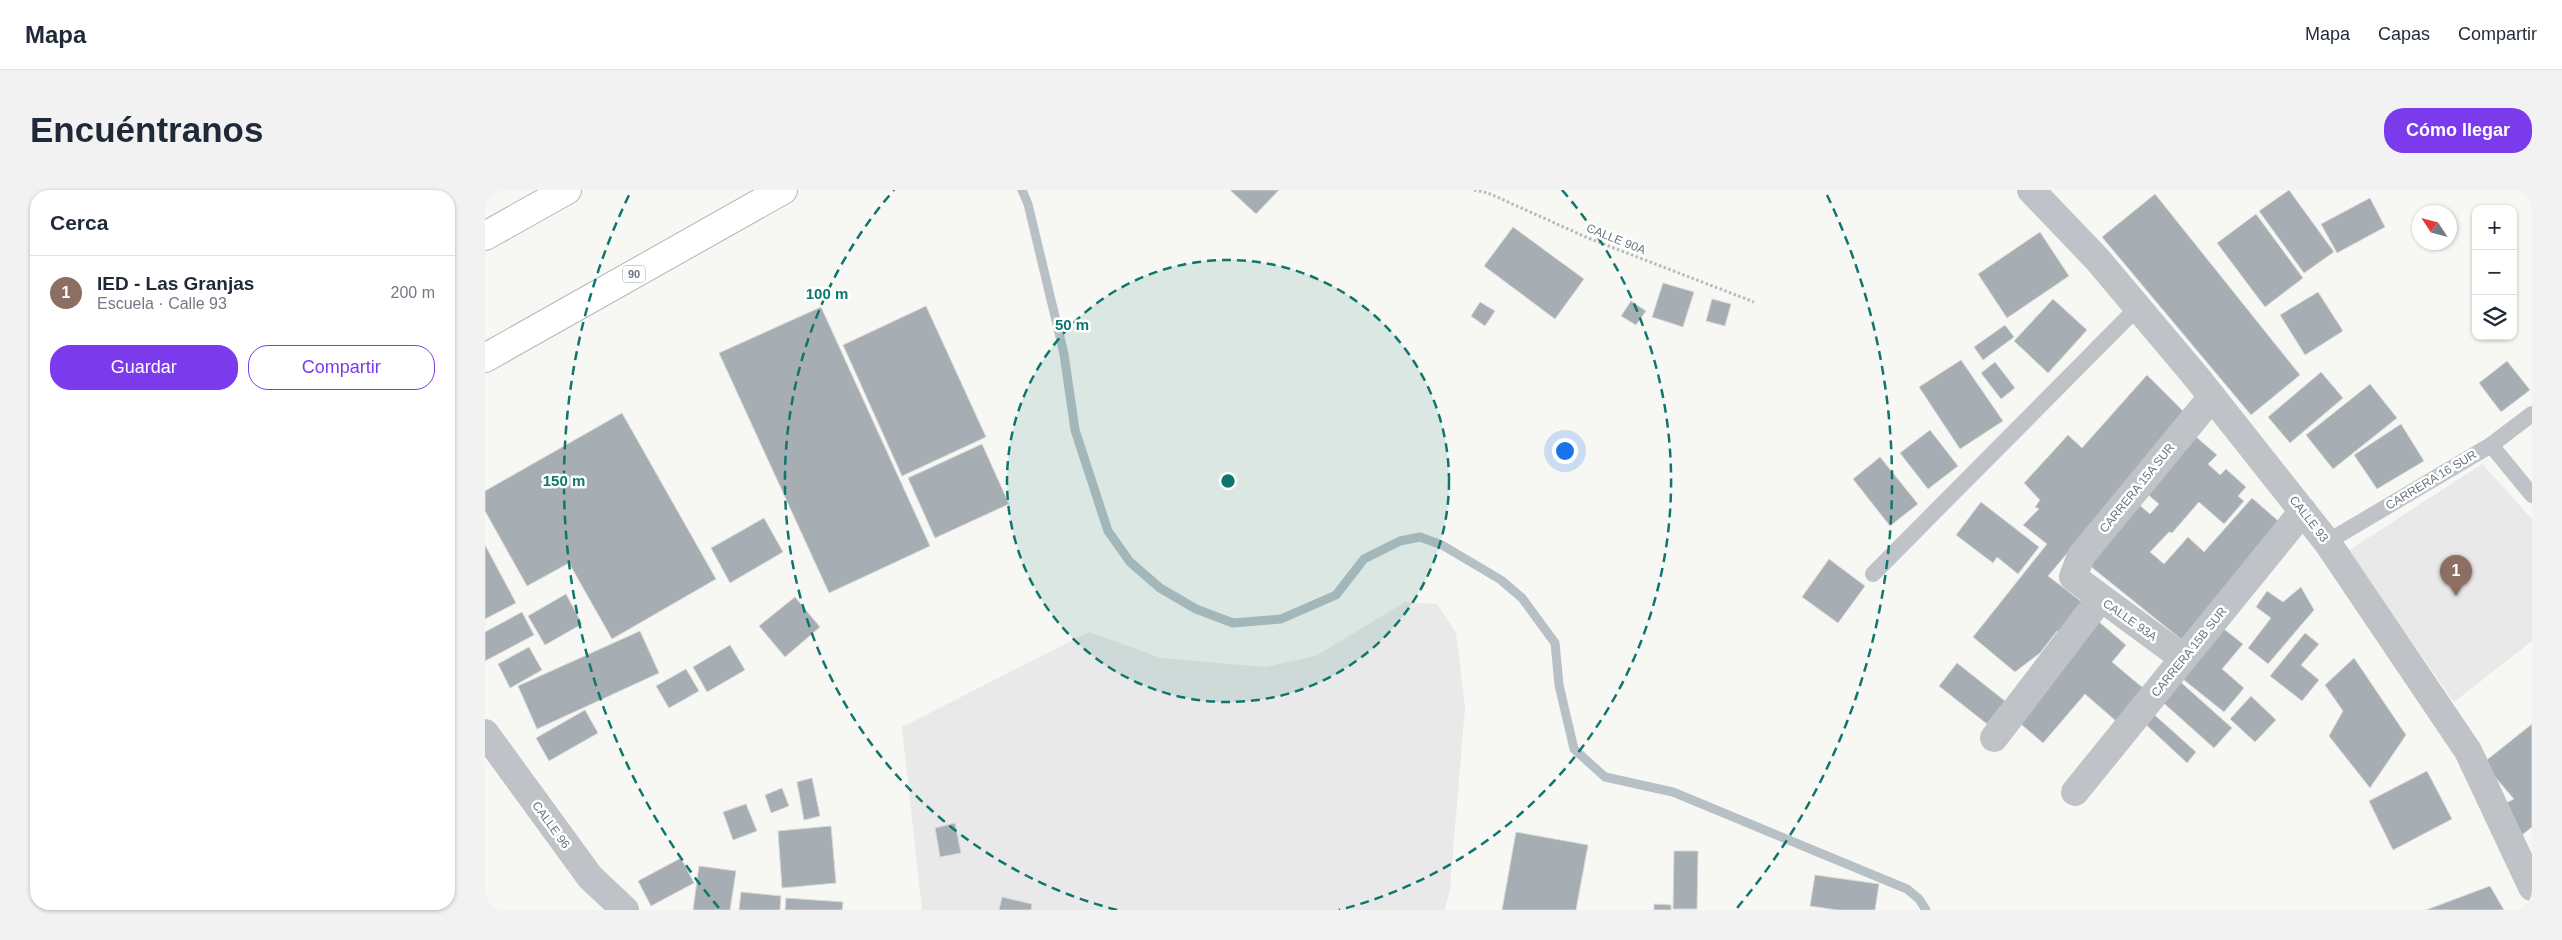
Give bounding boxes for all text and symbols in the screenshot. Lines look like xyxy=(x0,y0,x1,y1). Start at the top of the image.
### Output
text: Mapa xyxy=(25,21,86,48)
text: Mapa xyxy=(2305,24,2350,44)
text: Capas xyxy=(2378,24,2430,44)
text: Compartir xyxy=(2458,24,2537,44)
button: Cómo llegar xyxy=(2384,108,2532,153)
text: Encuéntranos xyxy=(30,110,263,149)
north arrow xyxy=(2412,205,2457,250)
map controls xyxy=(2472,205,2517,340)
button: + xyxy=(2472,205,2517,250)
text: Cerca xyxy=(50,211,108,234)
street label: CALLE 90A xyxy=(1584,221,1648,257)
button: − xyxy=(2472,250,2517,295)
road number: 90 xyxy=(623,266,645,282)
text: IED - Las Granjas xyxy=(97,273,254,294)
text: 1 xyxy=(62,284,70,301)
text: 200 m xyxy=(391,284,435,301)
text: 100 m xyxy=(806,285,848,302)
text: Escuela · Calle 93 xyxy=(97,295,227,312)
button: layers xyxy=(2472,295,2517,340)
text: 50 m xyxy=(1055,316,1089,333)
button: Guardar xyxy=(50,345,238,390)
button: Compartir xyxy=(248,345,435,390)
your location xyxy=(1552,438,1578,464)
street label: CARRERA 15A SUR xyxy=(2097,440,2177,535)
street label: CARRERA 16 SUR xyxy=(2383,447,2479,513)
text: 150 m xyxy=(543,472,585,489)
centre of rings xyxy=(1219,472,1237,490)
street label: CALLE 93 xyxy=(2287,493,2332,545)
pin: 1 xyxy=(2440,555,2472,596)
street label: CALLE 93A xyxy=(2100,596,2160,644)
street label: CARRERA 15B SUR xyxy=(2149,604,2230,700)
street label: CALLE 96 xyxy=(529,799,573,852)

